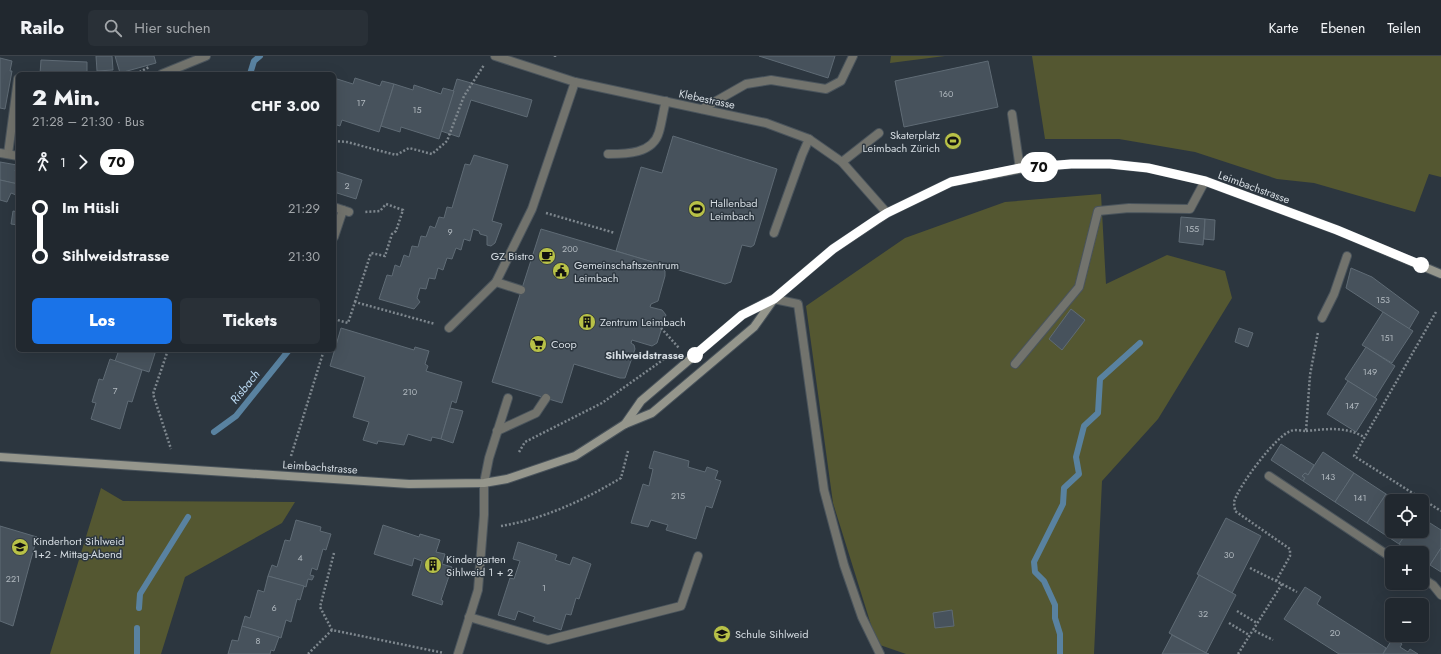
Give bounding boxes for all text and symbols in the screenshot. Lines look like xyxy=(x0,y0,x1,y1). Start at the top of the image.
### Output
search box xyxy=(88,10,368,46)
text: Railo xyxy=(20,14,64,41)
icon: search xyxy=(102,17,124,39)
text: Hier suchen xyxy=(134,17,211,39)
text: Karte xyxy=(1268,18,1298,38)
text: Ebenen xyxy=(1320,18,1365,38)
text: Teilen xyxy=(1387,18,1421,38)
text: 2 Min. xyxy=(32,81,100,113)
street label: Klebestrasse xyxy=(677,85,737,113)
house number: 160 xyxy=(939,87,954,100)
text: CHF 3.00 xyxy=(251,95,320,117)
house number: 17 xyxy=(357,96,366,109)
house number: 15 xyxy=(412,103,422,116)
text: 21:28 – 21:30 · Bus xyxy=(32,112,144,131)
place label: Skaterplatz Leimbach Zürich xyxy=(863,127,940,156)
sports icon: Skaterplatz Leimbach Zürich xyxy=(943,131,963,151)
icon: walk xyxy=(32,151,54,173)
icon: forward xyxy=(72,151,94,173)
text: 70 xyxy=(108,152,126,172)
text: 1 xyxy=(60,153,66,172)
line badge: 70 xyxy=(1021,154,1057,180)
text: 70 xyxy=(1030,157,1048,177)
street label: Leimbachstrasse xyxy=(1216,167,1292,208)
house number: 2 xyxy=(344,179,350,192)
place label: Hallenbad Leimbach xyxy=(710,195,758,224)
text: Im Hüsli xyxy=(62,197,119,219)
text: 21:29 xyxy=(288,199,320,218)
sports icon: Hallenbad Leimbach xyxy=(687,199,707,219)
house number: 155 xyxy=(1185,222,1199,235)
house number: 9 xyxy=(447,225,453,238)
house number: 200 xyxy=(562,242,579,255)
text: Sihlweidstrasse xyxy=(62,245,169,267)
cafe icon: GZ Bistro xyxy=(537,246,557,266)
text: 21:30 xyxy=(288,247,320,266)
place label: GZ Bistro xyxy=(491,248,534,264)
place label: Gemeinschaftszentrum Leimbach xyxy=(574,257,679,286)
unlabelled marker xyxy=(1413,257,1429,273)
public building icon: Gemeinschaftszentrum Leimbach xyxy=(551,261,571,281)
house number: 153 xyxy=(1376,293,1390,306)
button: Los xyxy=(32,298,172,344)
button: Tickets xyxy=(180,298,320,344)
building icon: Zentrum Leimbach xyxy=(577,312,597,332)
place label: Zentrum Leimbach xyxy=(600,314,686,330)
house number: 151 xyxy=(1380,331,1394,344)
supermarket icon: Coop xyxy=(528,334,548,354)
place label: Coop xyxy=(551,336,577,352)
place label: Sihlweidstrasse xyxy=(605,347,684,363)
marker: Sihlweidstrasse xyxy=(687,347,703,363)
house number: 149 xyxy=(1363,365,1377,378)
water label: Risbach xyxy=(226,366,264,408)
house number: 7 xyxy=(113,384,118,397)
house number: 210 xyxy=(403,385,418,398)
house number: 147 xyxy=(1345,399,1359,412)
street label: Leimbachstrasse xyxy=(282,456,358,478)
house number: 143 xyxy=(1321,470,1335,483)
house number: 215 xyxy=(671,489,685,502)
house number: 141 xyxy=(1353,491,1367,504)
map controls xyxy=(1385,494,1429,642)
button: locate xyxy=(1385,494,1429,538)
place label: Kinderhort Sihlweid 1+2 - Mittag-Abend xyxy=(33,533,124,562)
school or university icon: Kinderhort Sihlweid 1+2 - Mittag-Abend xyxy=(10,537,30,557)
button: + xyxy=(1385,546,1429,590)
house number: 30 xyxy=(1224,548,1235,561)
house number: 4 xyxy=(297,551,303,564)
place label: Kindergarten Sihlweid 1 + 2 xyxy=(446,551,513,580)
building icon: Kindergarten Sihlweid 1 + 2 xyxy=(423,555,443,575)
house number: 221 xyxy=(6,572,20,585)
house number: 1 xyxy=(542,581,546,594)
button: − xyxy=(1385,598,1429,642)
house number: 6 xyxy=(271,601,277,614)
house number: 32 xyxy=(1198,607,1208,620)
school or university icon: Schule Sihlweid xyxy=(712,624,732,644)
place label: Schule Sihlweid xyxy=(735,626,809,642)
house number: 20 xyxy=(1330,626,1341,639)
house number: 8 xyxy=(256,634,261,647)

